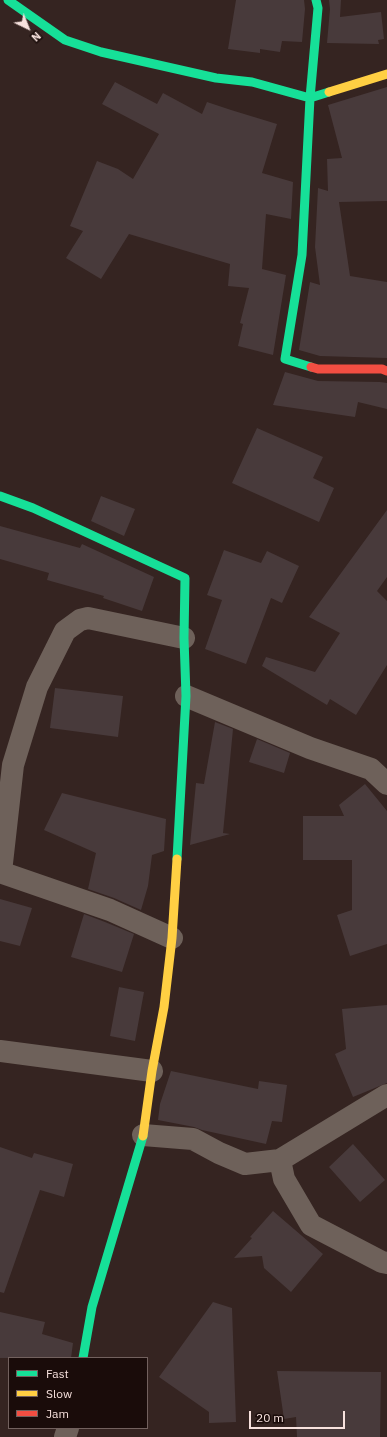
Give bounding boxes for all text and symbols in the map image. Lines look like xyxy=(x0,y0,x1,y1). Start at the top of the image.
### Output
north arrow xyxy=(8,8,48,48)
text: N xyxy=(28,29,44,45)
legend xyxy=(8,1357,148,1429)
text: Fast xyxy=(46,1366,69,1381)
text: Slow xyxy=(46,1386,72,1401)
scale bar xyxy=(251,1403,347,1429)
text: Jam xyxy=(46,1406,69,1421)
text: 20 m xyxy=(256,1410,284,1425)

